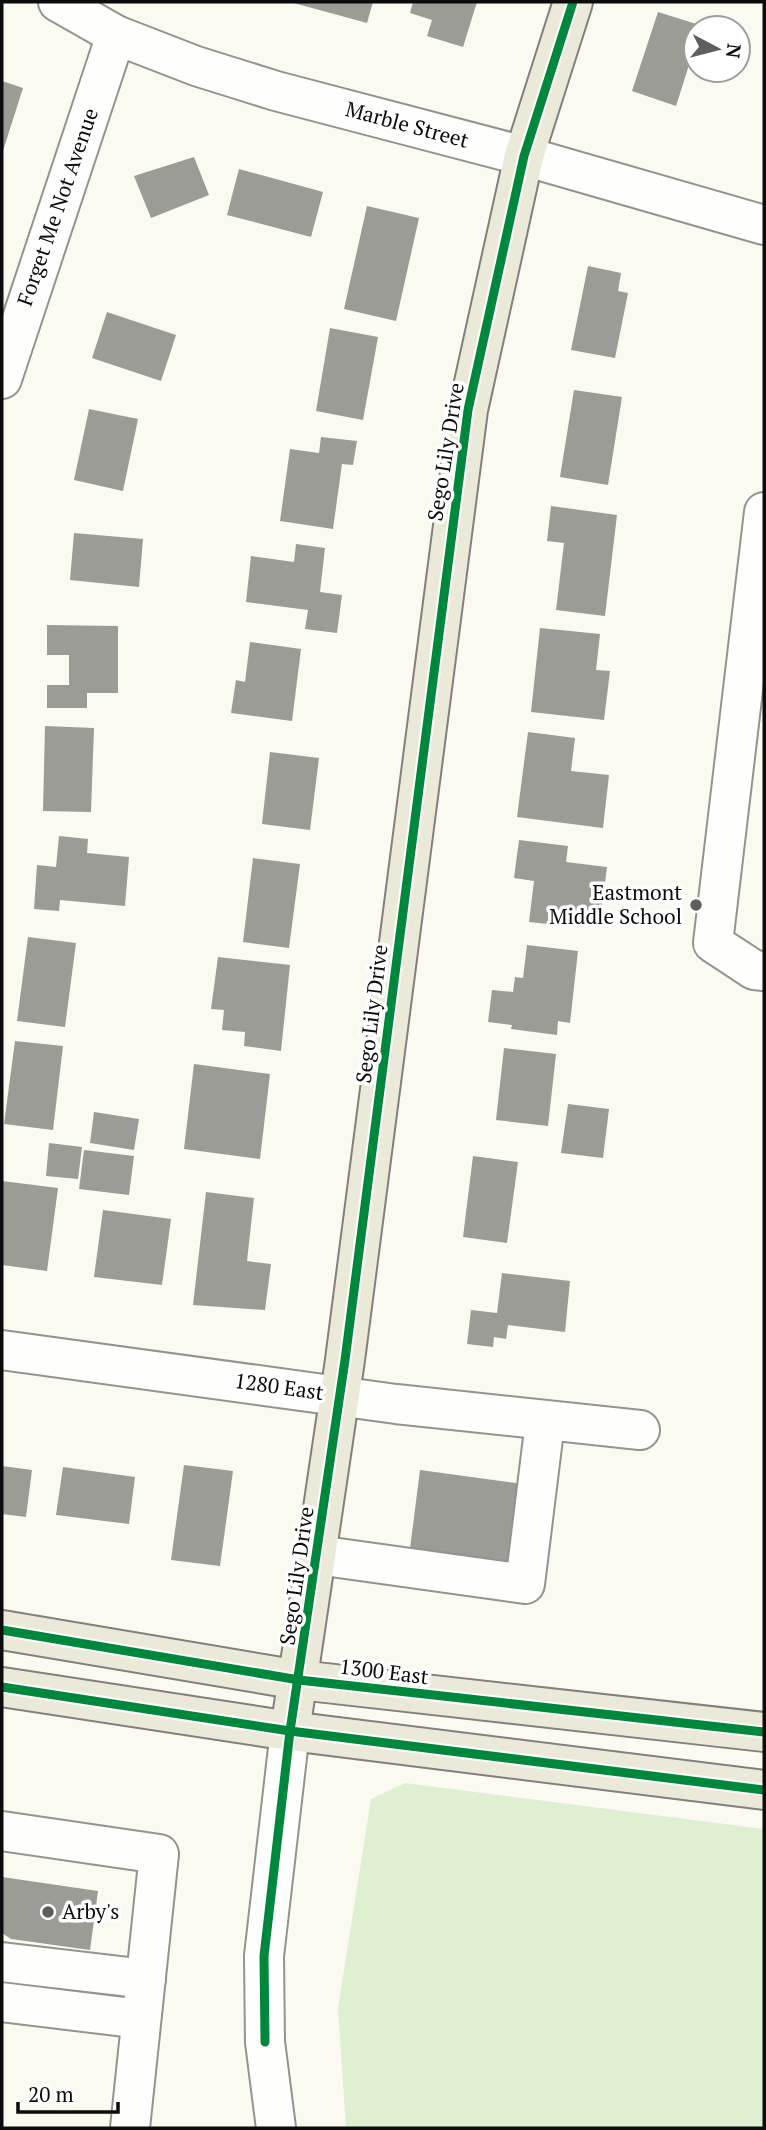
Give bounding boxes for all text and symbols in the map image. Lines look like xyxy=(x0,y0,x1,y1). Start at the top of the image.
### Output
north arrow xyxy=(682,14,752,84)
text: N xyxy=(721,42,748,60)
street label: Marble Street xyxy=(343,94,472,154)
street label: Forget Me Not Avenue xyxy=(10,104,104,309)
street label: Sego Lily Drive xyxy=(420,381,470,523)
place label: Eastmont Middle School xyxy=(549,878,682,930)
marker: Eastmont Middle School xyxy=(688,897,704,913)
street label: Sego Lily Drive xyxy=(349,943,393,1085)
street label: 1280 East xyxy=(233,1366,326,1406)
street label: Sego Lily Drive xyxy=(272,1505,320,1647)
street label: 1300 East xyxy=(338,1652,430,1690)
place label: Arby's xyxy=(62,1897,119,1925)
marker: Arby's xyxy=(40,1904,56,1920)
scale bar xyxy=(18,2070,117,2114)
text: 20 m xyxy=(28,2080,74,2108)

